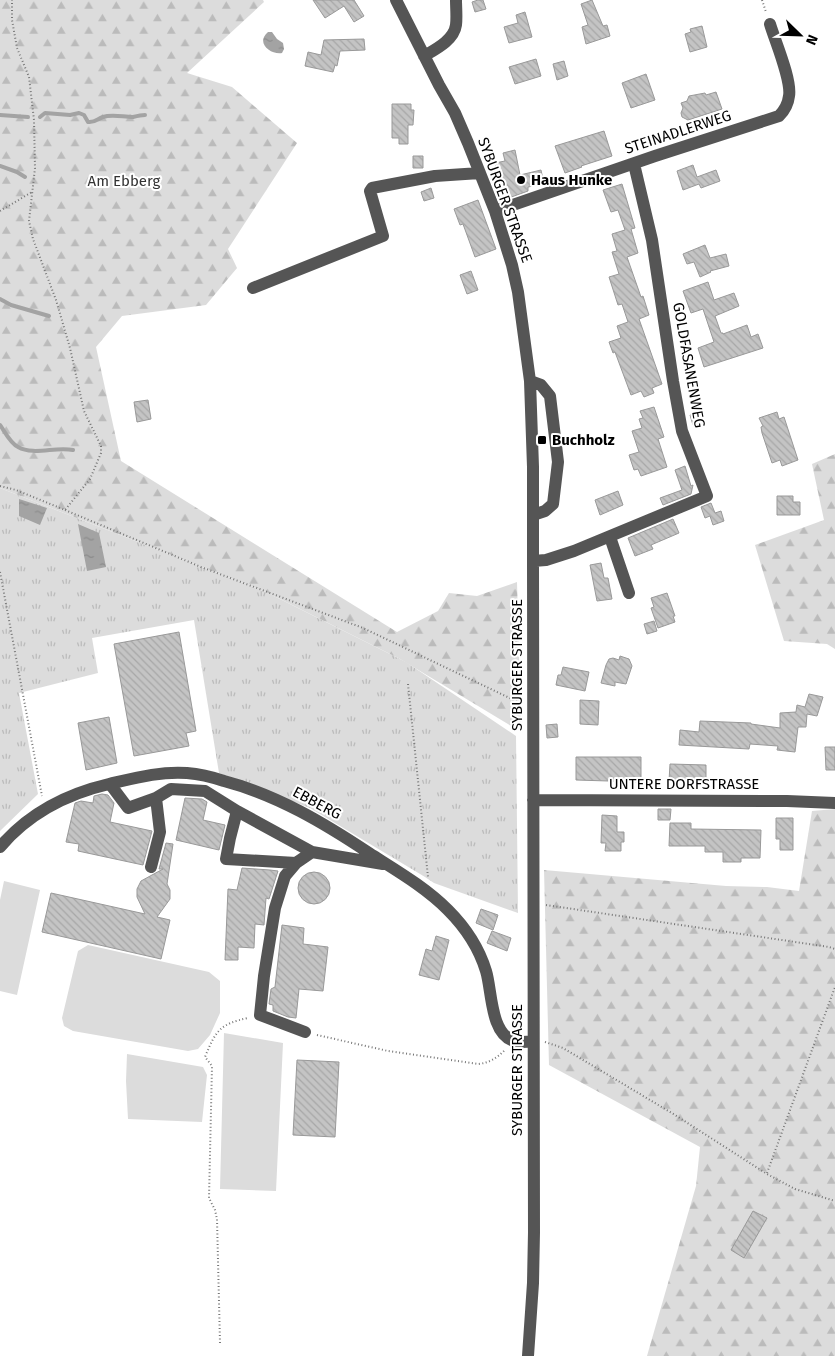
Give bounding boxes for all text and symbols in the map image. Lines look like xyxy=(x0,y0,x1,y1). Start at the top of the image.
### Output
north arrow xyxy=(775,10,825,60)
text: N xyxy=(802,32,821,47)
street label: STEINADLERWEG xyxy=(623,106,733,158)
street label: SYBURGER STRASSE xyxy=(474,135,536,265)
place label: Haus Hunke xyxy=(531,171,612,189)
park label: Am Ebberg xyxy=(88,172,161,190)
marker: Haus Hunke xyxy=(515,174,527,186)
street label: GOLDFASANENWEG xyxy=(669,301,709,429)
place label: Buchholz xyxy=(552,431,615,449)
marker: Buchholz xyxy=(536,434,548,446)
street label: SYBURGER STRASSE xyxy=(508,599,526,731)
street label: UNTERE DORFSTRASSE xyxy=(609,775,759,793)
street label: EBBERG xyxy=(290,783,344,823)
street label: SYBURGER STRASSE xyxy=(508,1004,526,1136)

